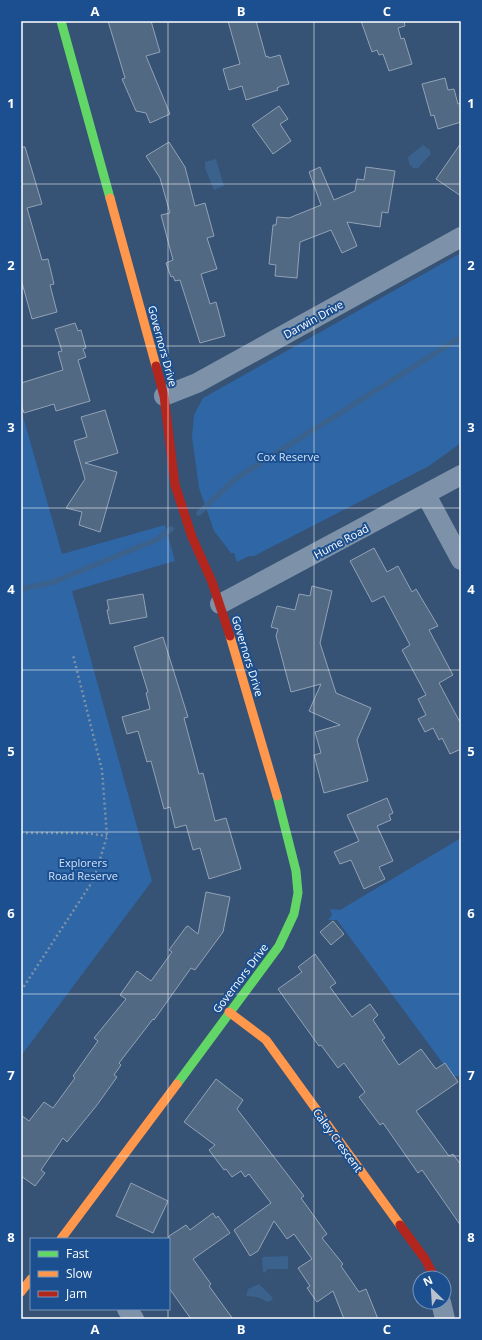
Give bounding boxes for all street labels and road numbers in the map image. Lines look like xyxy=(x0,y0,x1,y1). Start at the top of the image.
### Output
street label: Darwin Drive xyxy=(280,296,346,342)
street label: Governors Drive xyxy=(145,304,181,388)
street label: Hume Road xyxy=(311,520,371,562)
street label: Governors Drive xyxy=(229,614,267,698)
street label: Governors Drive xyxy=(209,940,271,1016)
street label: Caley Crescent xyxy=(310,1105,366,1175)

